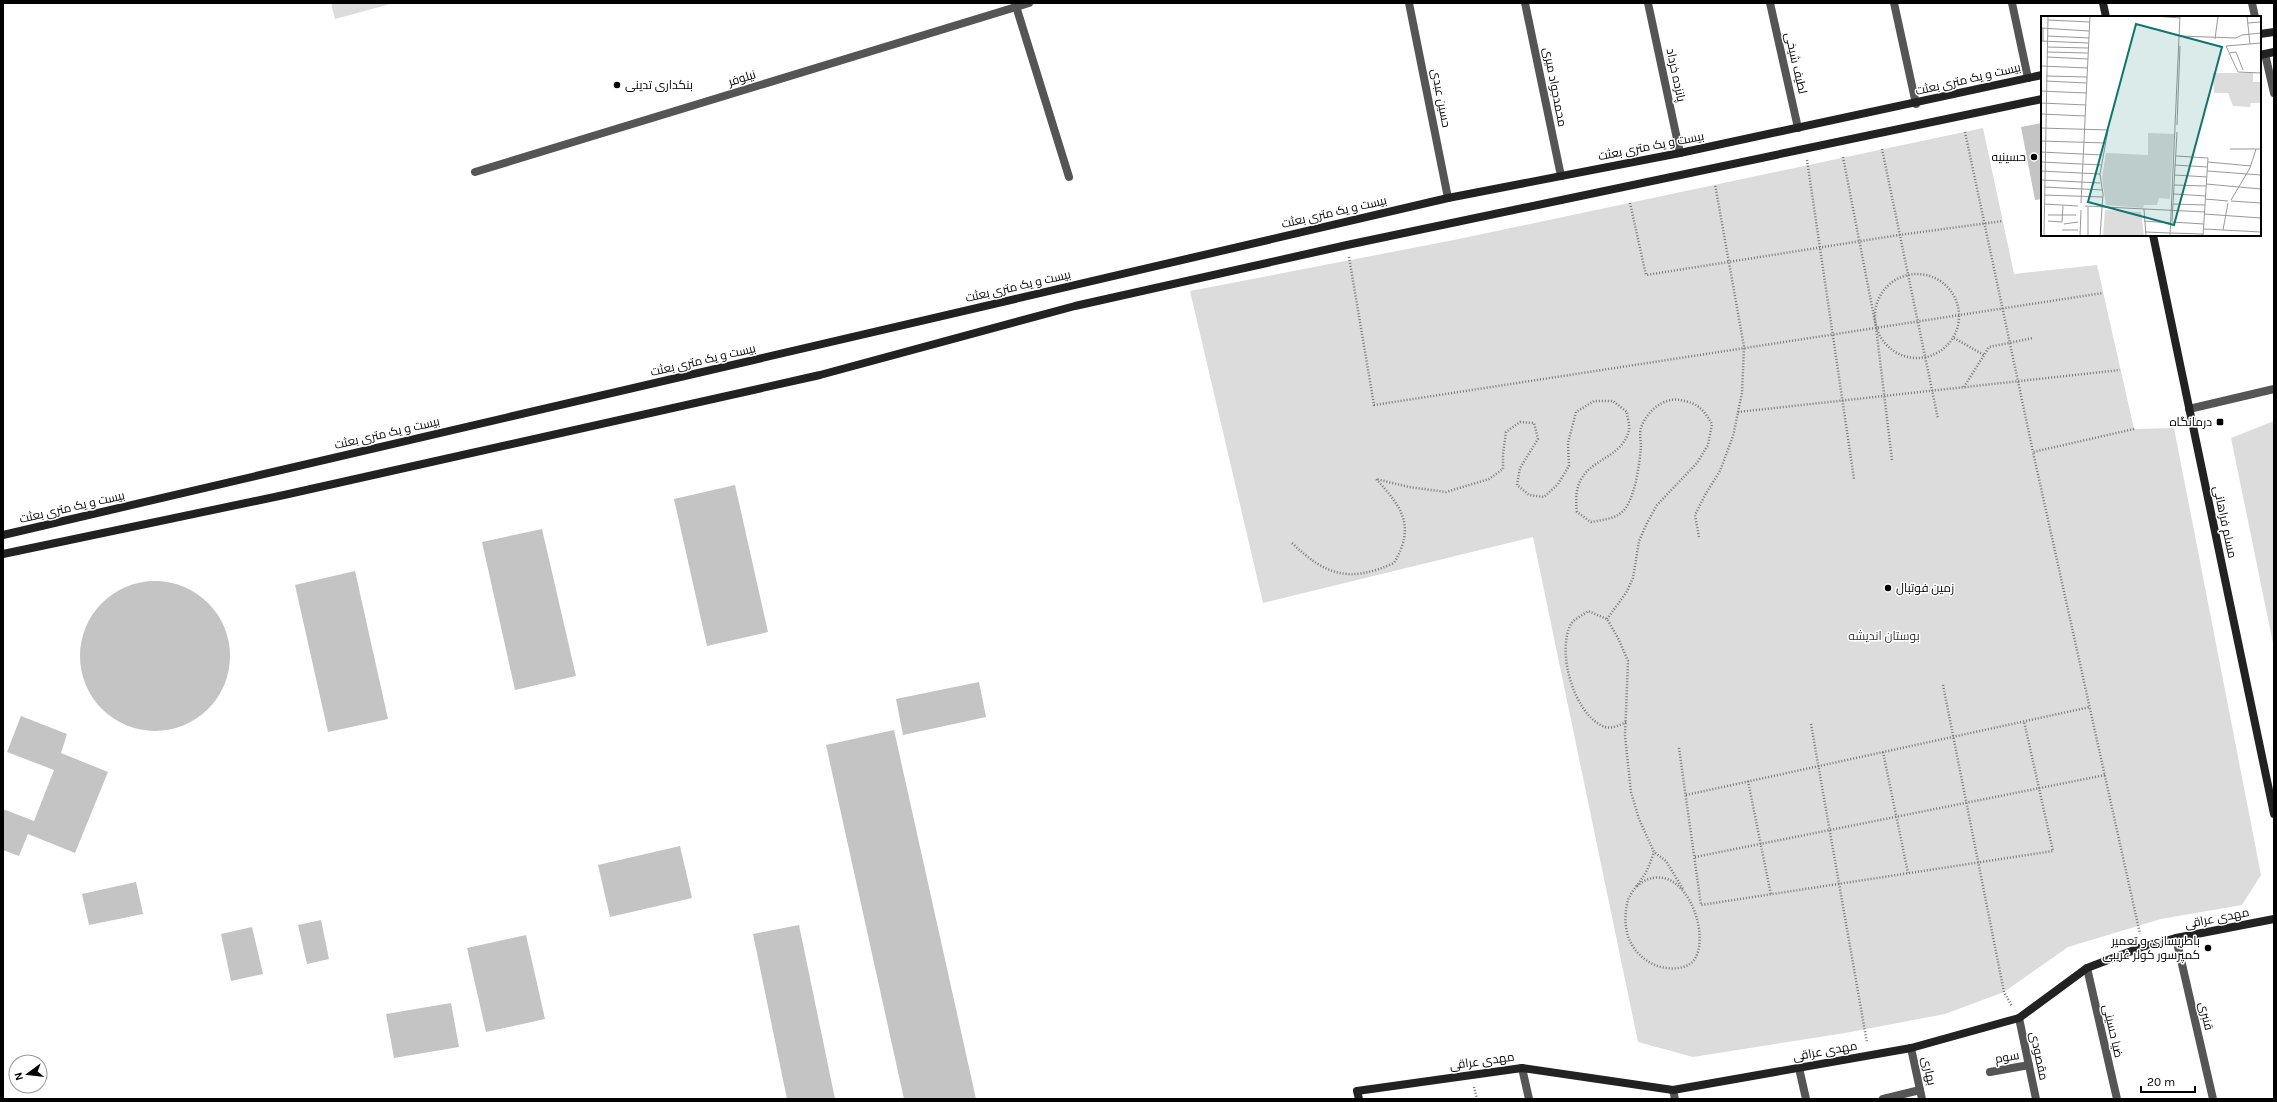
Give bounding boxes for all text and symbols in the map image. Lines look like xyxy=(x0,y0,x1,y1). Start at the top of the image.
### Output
inset map xyxy=(2041,16,2261,236)
street label: لطیف شیخی xyxy=(1782,31,1810,95)
street label: محمدجواد میری xyxy=(1540,46,1570,128)
street label: پانزده خرداد xyxy=(1662,47,1689,104)
street label: بیست و یک متری بعثت xyxy=(1914,60,2022,98)
street label: نیلوفر xyxy=(725,67,758,89)
street label: حسین عبدی xyxy=(1428,67,1454,129)
place label: بنکداری تدینی xyxy=(625,78,693,92)
marker: بنکداری تدینی xyxy=(612,80,622,90)
street label: بیست و یک متری بعثت xyxy=(1597,129,1705,163)
place label: حسینیه xyxy=(1991,150,2026,164)
marker: حسینیه xyxy=(2029,152,2039,162)
street label: بیست و یک متری بعثت xyxy=(1280,193,1388,231)
street label: بیست و یک متری بعثت xyxy=(964,267,1072,305)
street label: بیست و یک متری بعثت xyxy=(649,341,757,379)
street label: بیست و یک متری بعثت xyxy=(333,414,441,452)
place label: درمانگاه xyxy=(2170,415,2212,429)
marker: درمانگاه xyxy=(2215,417,2225,427)
street label: مسلم فراهانی xyxy=(2210,485,2239,560)
street label: بیست و یک متری بعثت xyxy=(18,488,126,526)
place label: زمین فوتبال xyxy=(1896,581,1954,595)
marker: زمین فوتبال xyxy=(1883,583,1893,593)
park label: بوستان اندیشه xyxy=(1848,629,1920,643)
street label: مهدی عراقی xyxy=(2184,905,2250,931)
place label: باطریسازی و تعمیر کمپرسور کولر غریبی xyxy=(2102,934,2200,964)
marker: باطریسازی و تعمیر کمپرسور کولر غریبی xyxy=(2203,943,2213,953)
street label: قنبری xyxy=(2196,1000,2216,1032)
street label: ضیا حسینی xyxy=(2100,1003,2126,1059)
street label: مقصودی xyxy=(2027,1031,2051,1081)
street label: مهدی عراقی xyxy=(1792,1038,1858,1064)
street label: سوم xyxy=(1994,1048,2020,1067)
street label: مهدی عراقی xyxy=(1449,1050,1515,1072)
north arrow xyxy=(8,1054,48,1094)
street label: بهاری xyxy=(1919,1056,1939,1086)
scale bar xyxy=(2141,1068,2195,1094)
text: N xyxy=(12,1071,26,1082)
text: 20 m xyxy=(2147,1075,2175,1089)

